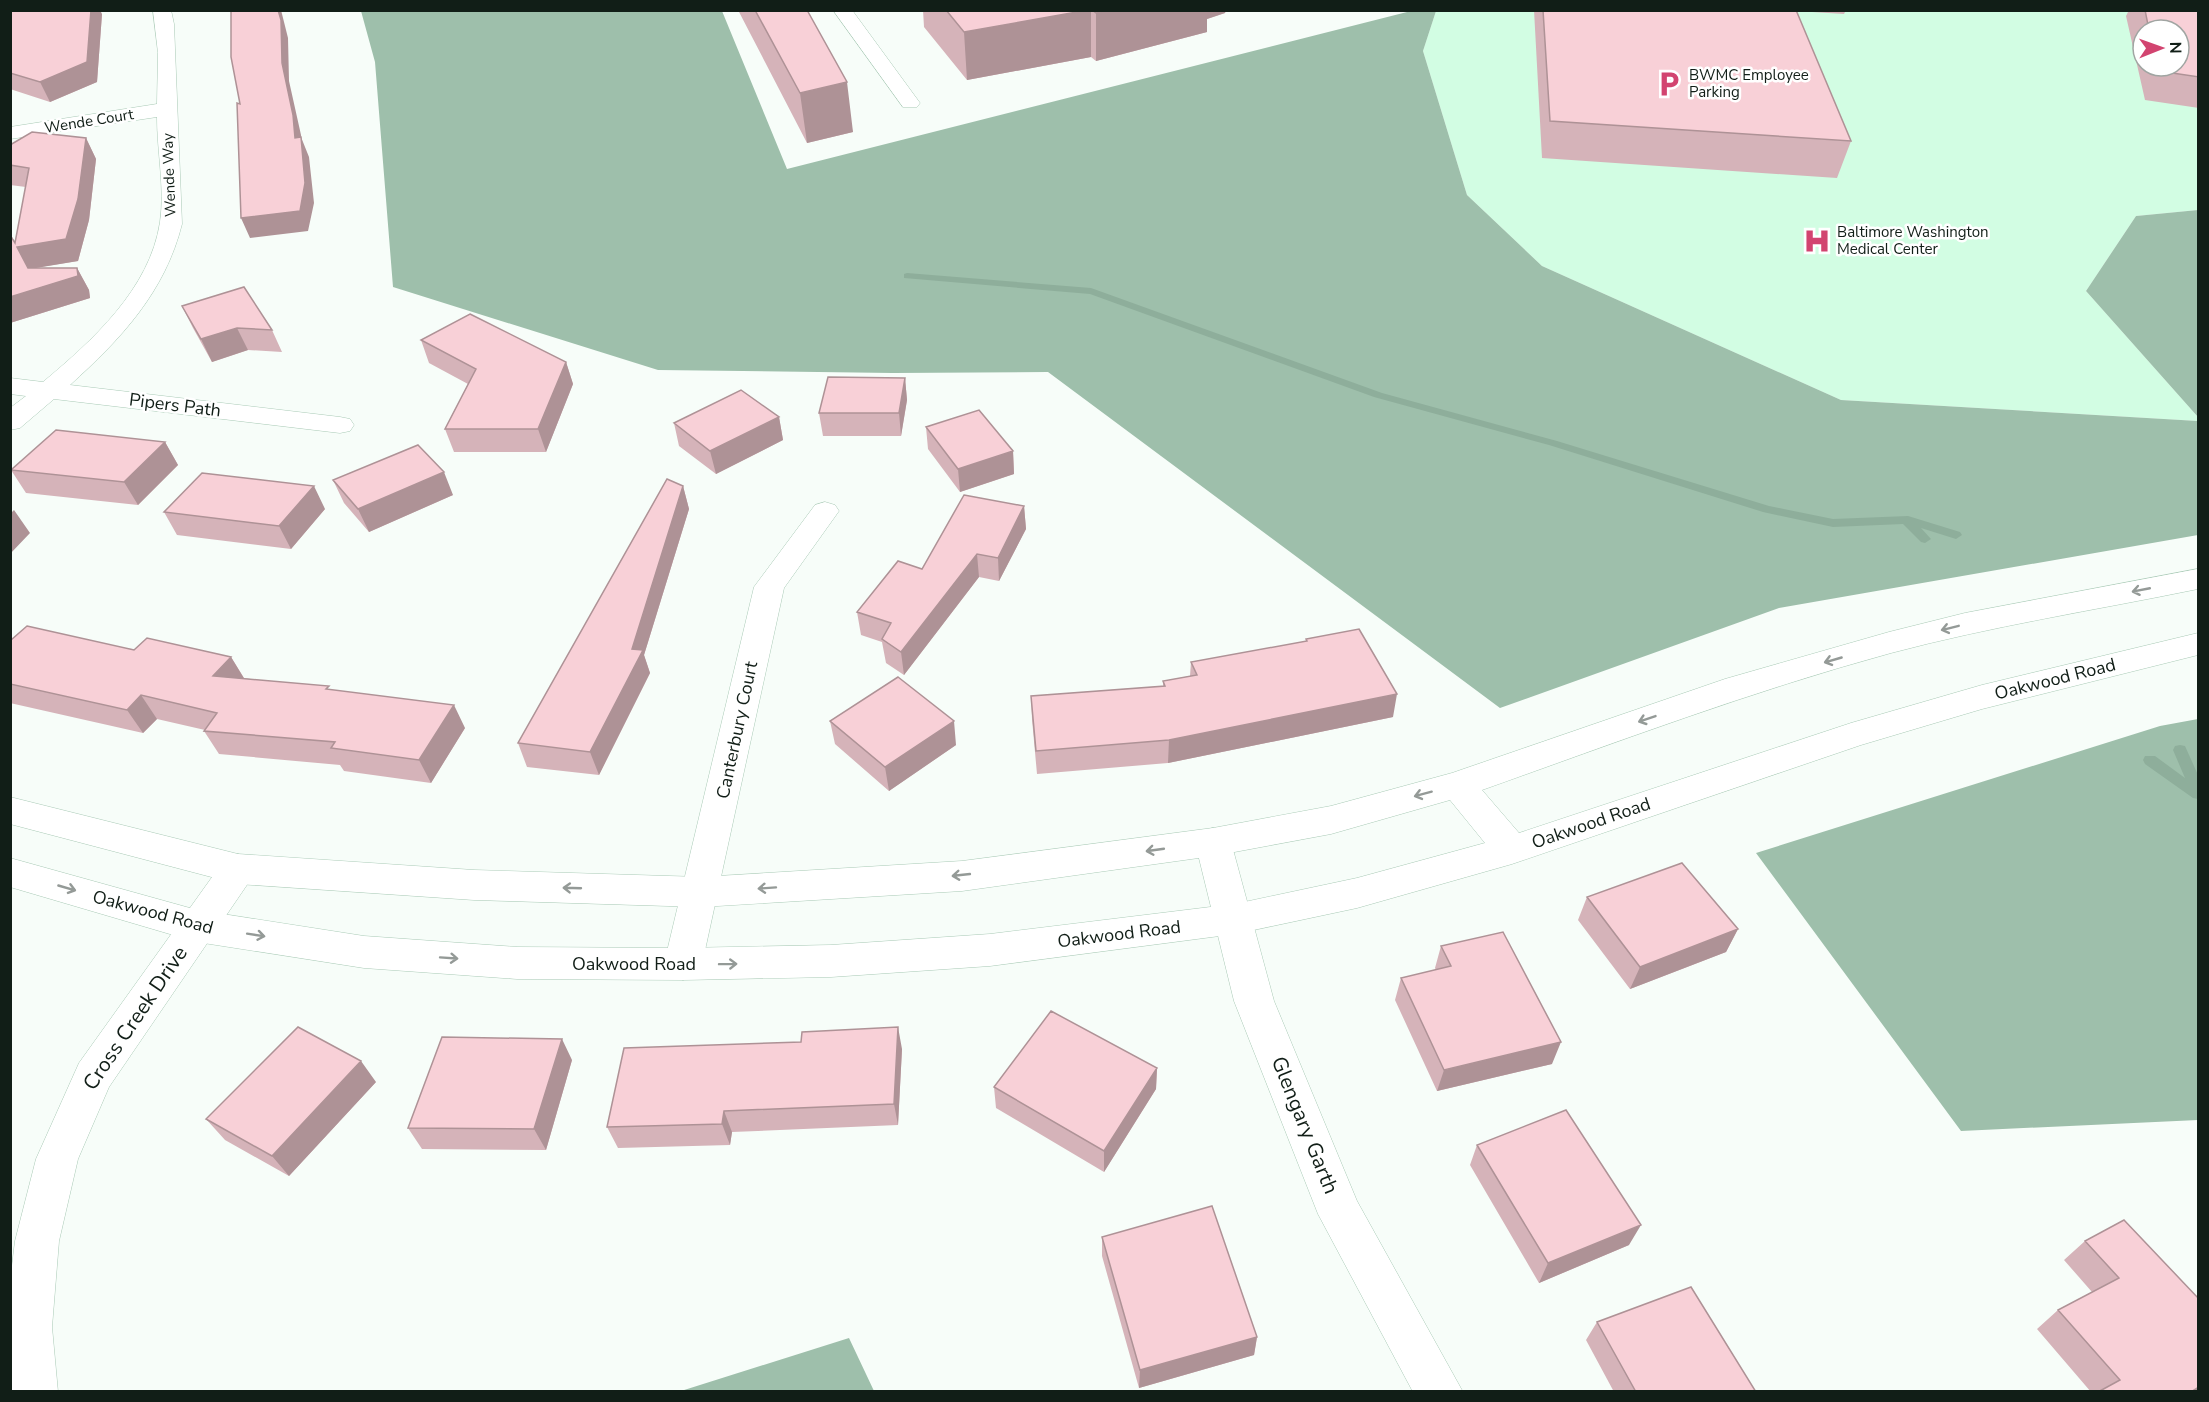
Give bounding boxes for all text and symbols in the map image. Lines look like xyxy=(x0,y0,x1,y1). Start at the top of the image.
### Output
north arrow xyxy=(2131,18,2191,78)
text: N xyxy=(2164,42,2186,54)
place label: BWMC Employee Parking xyxy=(1689,65,1809,102)
parking icon: BWMC Employee Parking xyxy=(1654,69,1684,99)
street label: Wende Court xyxy=(43,104,136,138)
street label: Wende Way xyxy=(158,132,180,217)
place label: Baltimore Washington Medical Center xyxy=(1837,222,1989,259)
hospital icon: Baltimore Washington Medical Center xyxy=(1802,226,1832,256)
street label: Pipers Path xyxy=(128,387,222,423)
one-way arrow xyxy=(2132,585,2151,596)
one-way arrow xyxy=(1941,623,1960,634)
street label: Oakwood Road xyxy=(1992,652,2118,706)
one-way arrow xyxy=(1824,655,1843,666)
street label: Canterbury Court xyxy=(711,658,763,801)
one-way arrow xyxy=(1638,714,1657,725)
one-way arrow xyxy=(1414,789,1433,801)
street label: Oakwood Road xyxy=(1528,791,1654,855)
one-way arrow xyxy=(1145,844,1165,855)
one-way arrow xyxy=(952,870,972,881)
one-way arrow xyxy=(563,882,583,894)
one-way arrow xyxy=(57,883,76,894)
one-way arrow xyxy=(757,883,777,894)
street label: Oakwood Road xyxy=(90,884,216,940)
street label: Oakwood Road xyxy=(1056,915,1182,953)
one-way arrow xyxy=(245,930,265,941)
street label: Cross Creek Drive xyxy=(76,940,194,1096)
street label: Oakwood Road xyxy=(572,952,696,976)
one-way arrow xyxy=(439,953,459,964)
one-way arrow xyxy=(717,958,737,969)
street label: Glengary Garth xyxy=(1265,1052,1345,1198)

